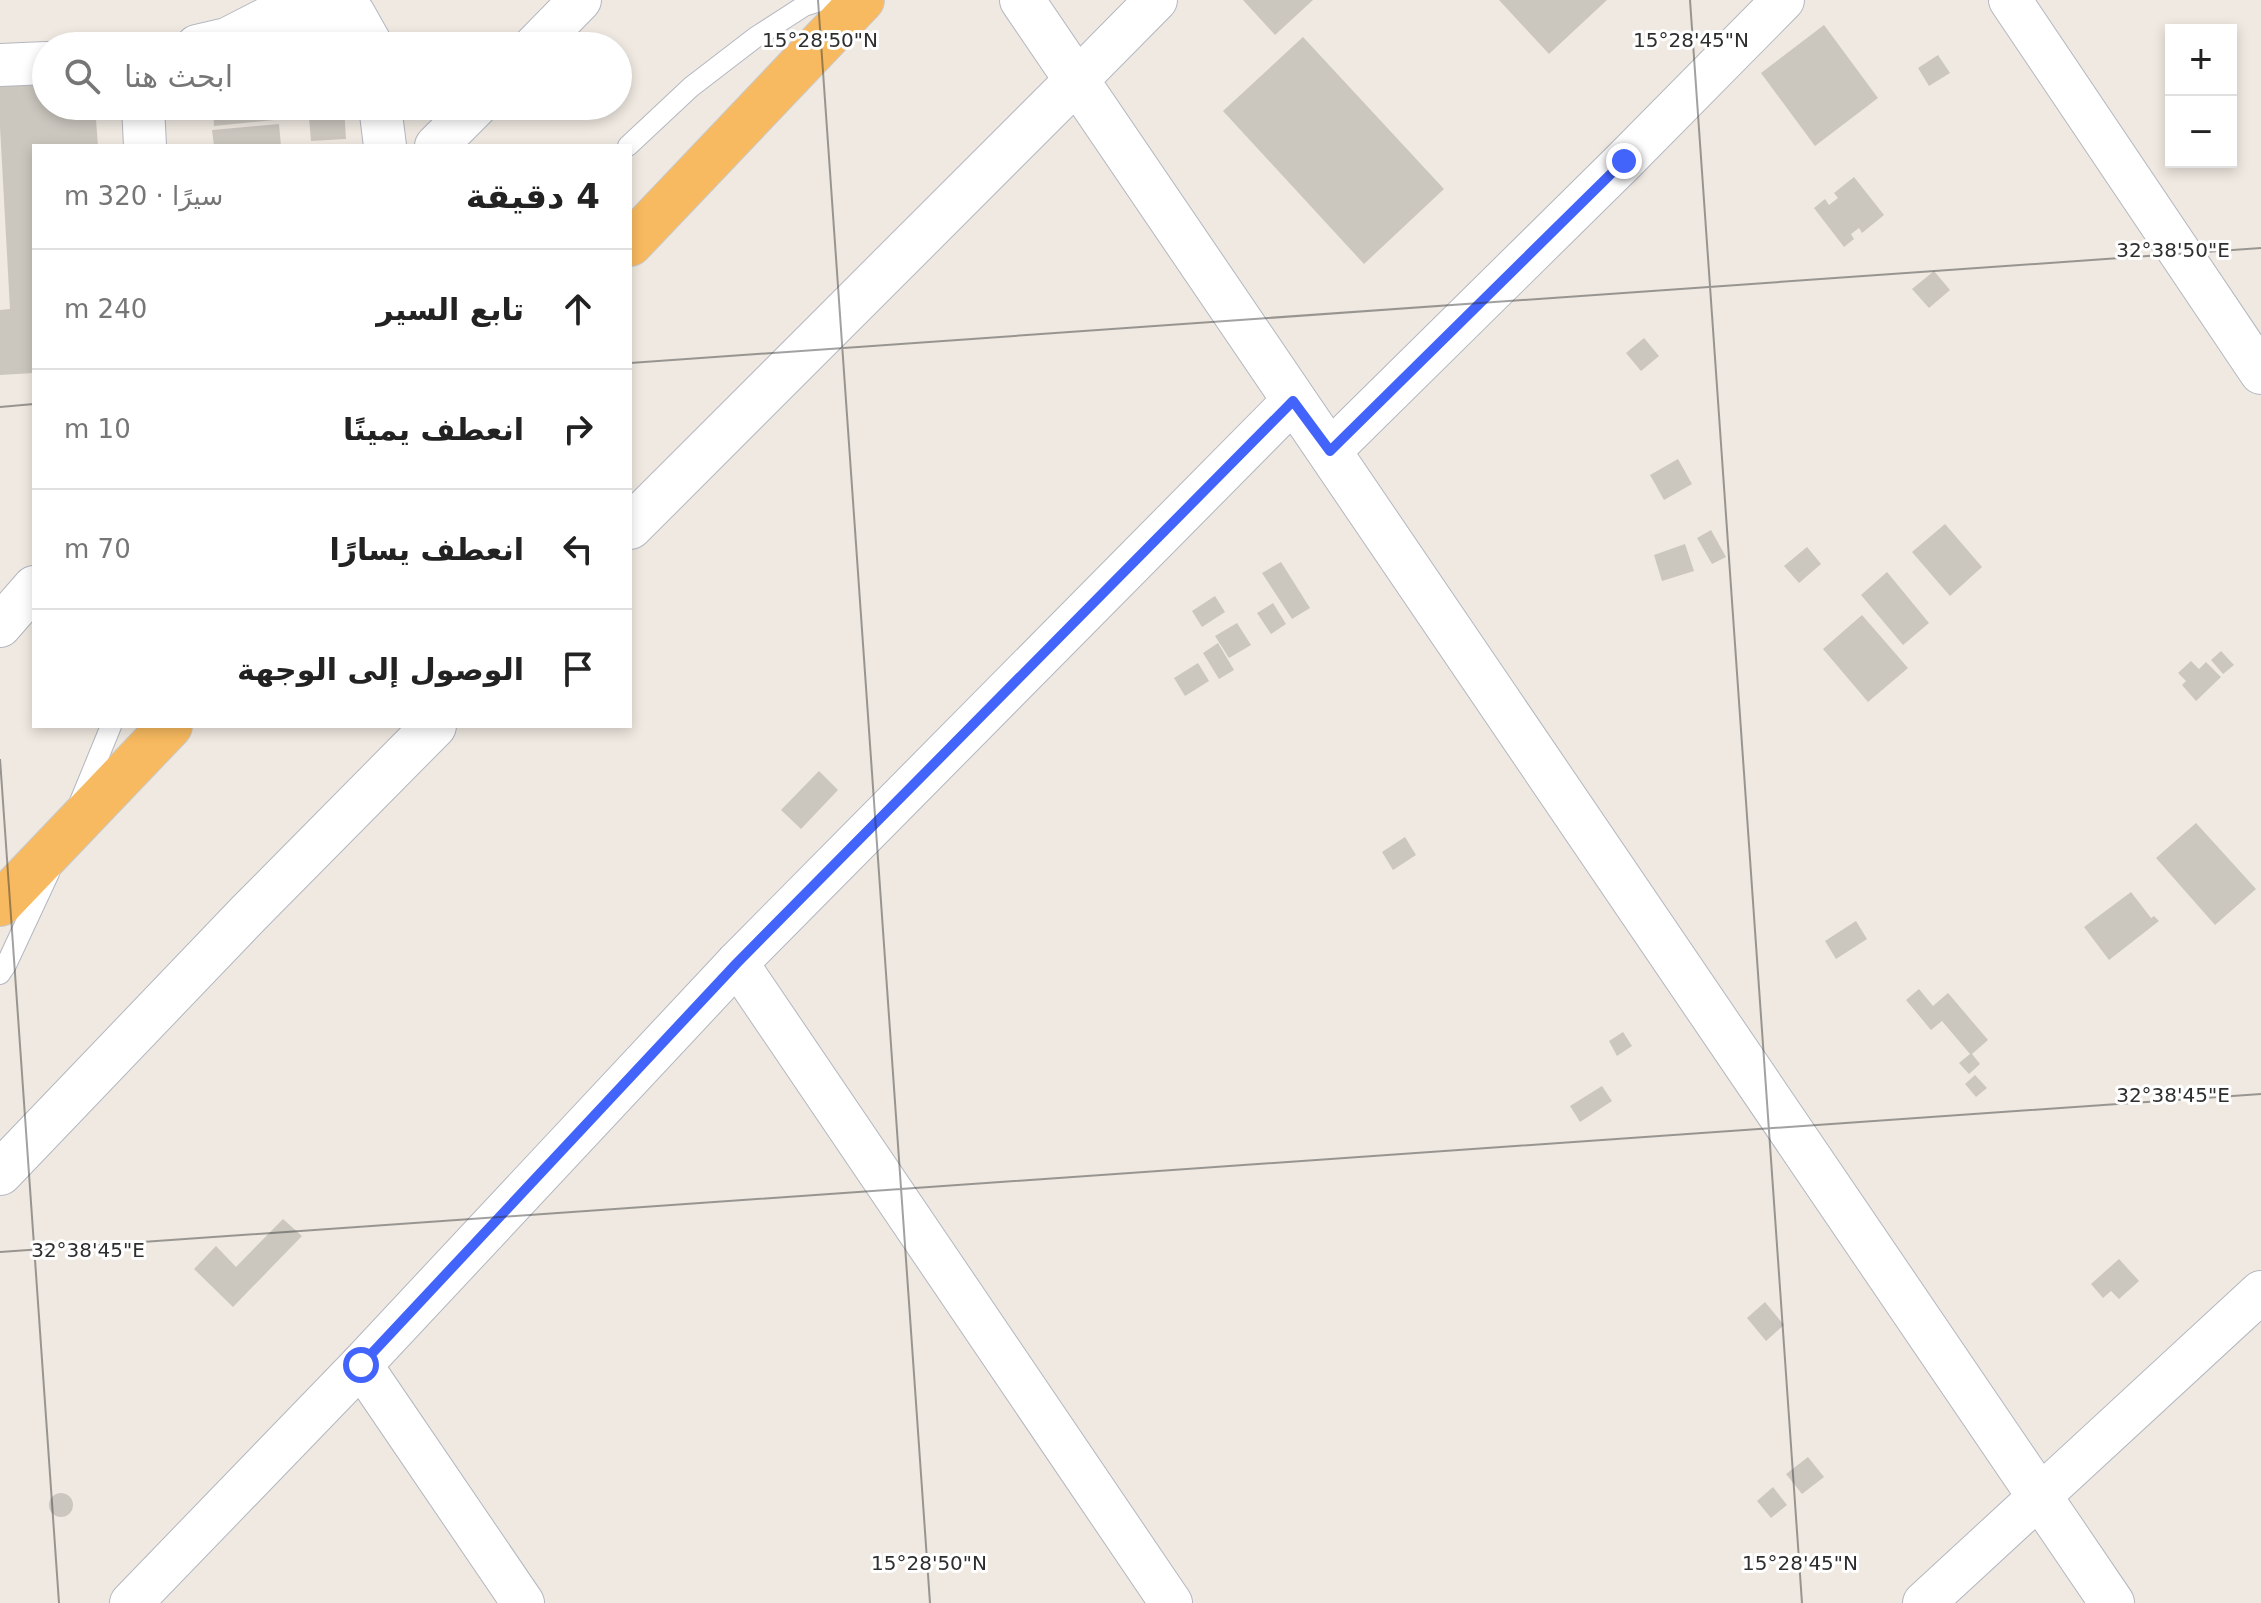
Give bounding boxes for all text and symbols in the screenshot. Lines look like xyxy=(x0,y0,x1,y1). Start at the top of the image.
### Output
map controls xyxy=(2165,24,2237,168)
button: + xyxy=(2165,24,2237,96)
text: 15°28'50"N xyxy=(762,28,878,52)
text: 15°28'45"N xyxy=(1633,28,1749,52)
search box xyxy=(32,32,632,120)
icon: search xyxy=(60,54,104,98)
text: ابحث هنا xyxy=(124,59,233,94)
button: − xyxy=(2165,96,2237,168)
route end xyxy=(1606,143,1642,179)
text: 4 دقيقة xyxy=(466,176,600,216)
text: سيرًا · 320 m xyxy=(64,181,223,211)
text: 32°38'50"E xyxy=(2116,238,2230,262)
icon: ahead xyxy=(556,287,600,331)
text: تابع السير xyxy=(376,292,524,327)
text: 240 m xyxy=(64,294,147,324)
icon: right xyxy=(556,407,600,451)
text: انعطف يمينًا xyxy=(343,412,524,447)
text: 10 m xyxy=(64,414,131,444)
icon: left xyxy=(556,527,600,571)
text: انعطف يسارًا xyxy=(330,532,524,567)
text: 70 m xyxy=(64,534,131,564)
icon: arrive xyxy=(556,647,600,691)
text: الوصول إلى الوجهة xyxy=(237,652,524,687)
text: 32°38'45"E xyxy=(2116,1083,2230,1107)
text: 32°38'45"E xyxy=(31,1238,145,1262)
route start xyxy=(343,1347,379,1383)
text: 15°28'50"N xyxy=(871,1551,987,1575)
text: 15°28'45"N xyxy=(1742,1551,1858,1575)

